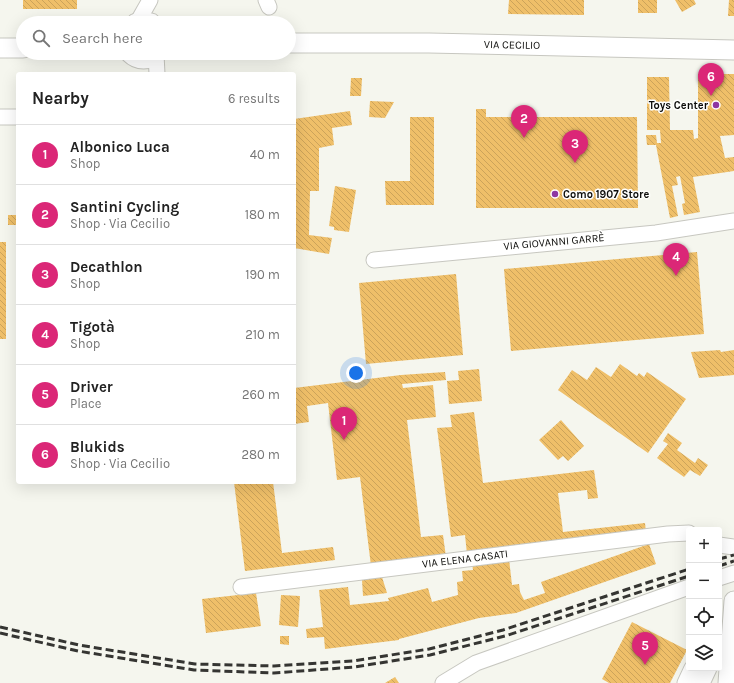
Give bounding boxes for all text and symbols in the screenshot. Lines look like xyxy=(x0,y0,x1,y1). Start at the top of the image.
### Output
search box xyxy=(16,16,296,60)
icon: search xyxy=(30,27,52,49)
text: Search here xyxy=(62,29,143,47)
street label: VIA CECILIO xyxy=(484,38,540,52)
pin: 6 xyxy=(698,63,724,96)
text: Nearby xyxy=(32,88,89,108)
text: 6 results xyxy=(228,91,280,106)
place label: Toys Center xyxy=(649,99,709,112)
marker: Toys Center xyxy=(711,100,721,110)
pin: 2 xyxy=(511,105,537,138)
pin: 3 xyxy=(562,130,588,163)
text: Albonico Luca xyxy=(70,138,170,156)
text: 1 xyxy=(43,147,47,162)
text: 40 m xyxy=(250,147,280,162)
text: Shop xyxy=(70,156,100,171)
place label: Como 1907 Store xyxy=(563,188,649,201)
marker: Como 1907 Store xyxy=(550,189,560,199)
text: Santini Cycling xyxy=(70,198,179,216)
text: 2 xyxy=(41,207,49,222)
text: 180 m xyxy=(245,207,280,222)
text: Shop · Via Cecilio xyxy=(70,216,170,231)
street label: VIA GIOVANNI GARRÈ xyxy=(503,229,605,253)
pin: 4 xyxy=(663,243,689,276)
text: Decathlon xyxy=(70,258,143,276)
text: 3 xyxy=(41,267,49,282)
text: 190 m xyxy=(245,267,280,282)
text: Shop xyxy=(70,276,100,291)
text: Tigotà xyxy=(70,318,115,336)
text: 4 xyxy=(41,327,49,342)
text: 210 m xyxy=(245,327,280,342)
text: Shop xyxy=(70,336,100,351)
your location xyxy=(346,363,366,383)
text: Driver xyxy=(70,378,113,396)
text: 5 xyxy=(41,387,49,402)
text: 260 m xyxy=(242,387,280,402)
text: Place xyxy=(70,396,101,411)
pin: 1 xyxy=(331,407,357,440)
text: Blukids xyxy=(70,438,125,456)
text: 6 xyxy=(41,447,49,462)
text: 280 m xyxy=(242,447,280,462)
text: Shop · Via Cecilio xyxy=(70,456,170,471)
map controls xyxy=(686,527,722,671)
button: + xyxy=(686,527,722,563)
street label: VIA ELENA CASATI xyxy=(421,547,509,571)
button: − xyxy=(686,563,722,599)
button: locate xyxy=(686,599,722,635)
pin: 5 xyxy=(632,632,658,665)
button: layers xyxy=(686,635,722,671)

